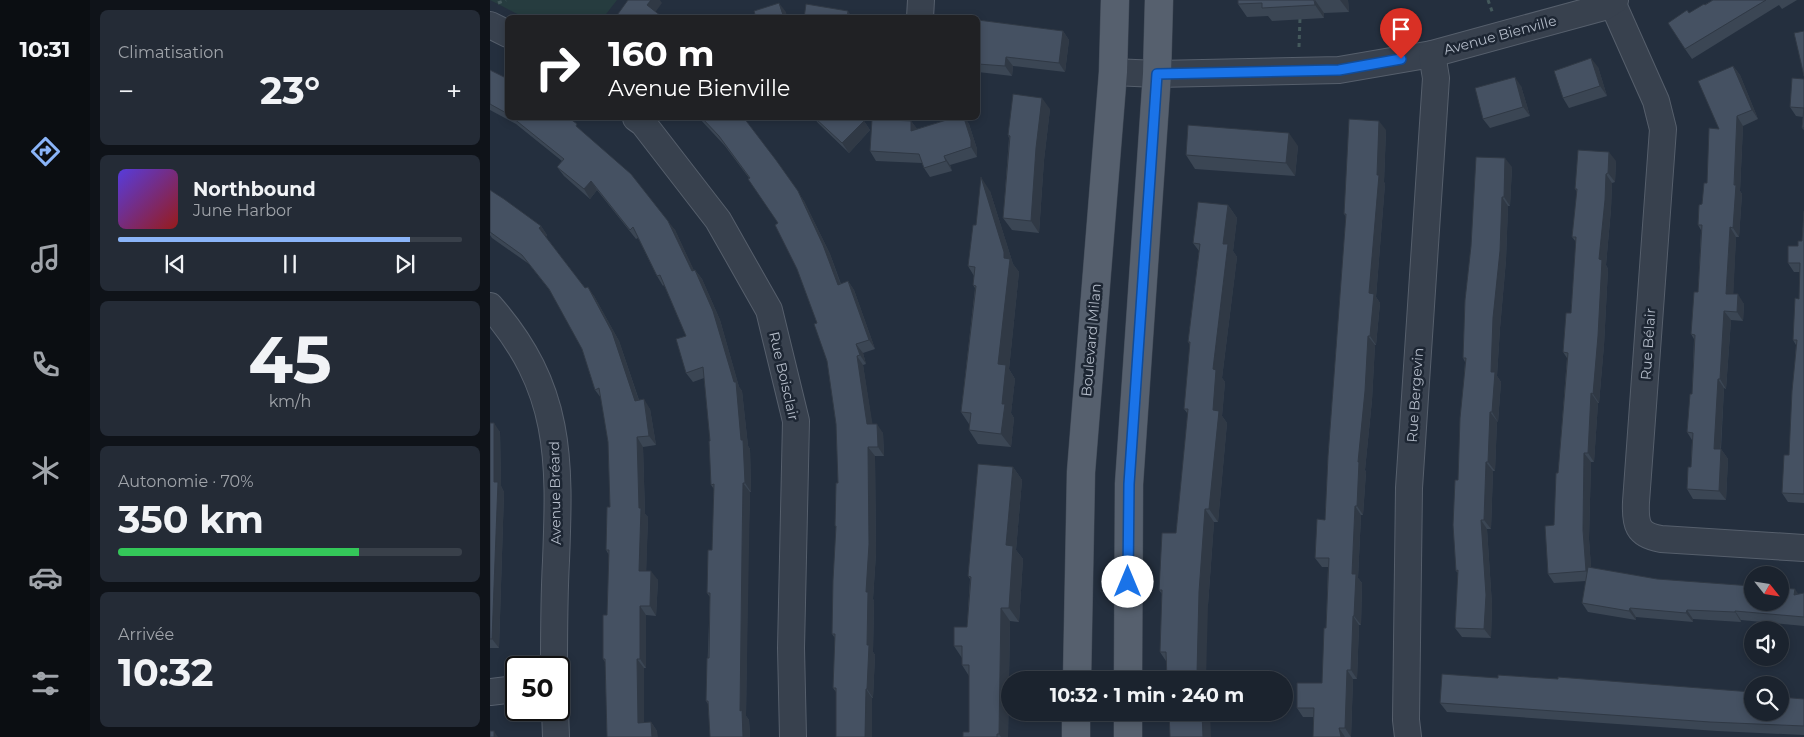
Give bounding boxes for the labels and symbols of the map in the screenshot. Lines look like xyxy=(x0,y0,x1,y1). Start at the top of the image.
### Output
pin xyxy=(1380,8,1422,59)
street label: Avenue Bienville xyxy=(1442,11,1558,59)
street label: Boulevard Milan xyxy=(1077,283,1105,397)
street label: Rue Bélair xyxy=(1637,307,1660,381)
street label: Rue Boisclair xyxy=(765,330,803,423)
street label: Rue Bergevin xyxy=(1403,347,1427,443)
street label: Avenue Bréard xyxy=(545,441,565,545)
position arrow xyxy=(1101,555,1153,607)
north arrow xyxy=(1744,566,1789,611)
speed limit sign: 50 xyxy=(505,656,570,721)

